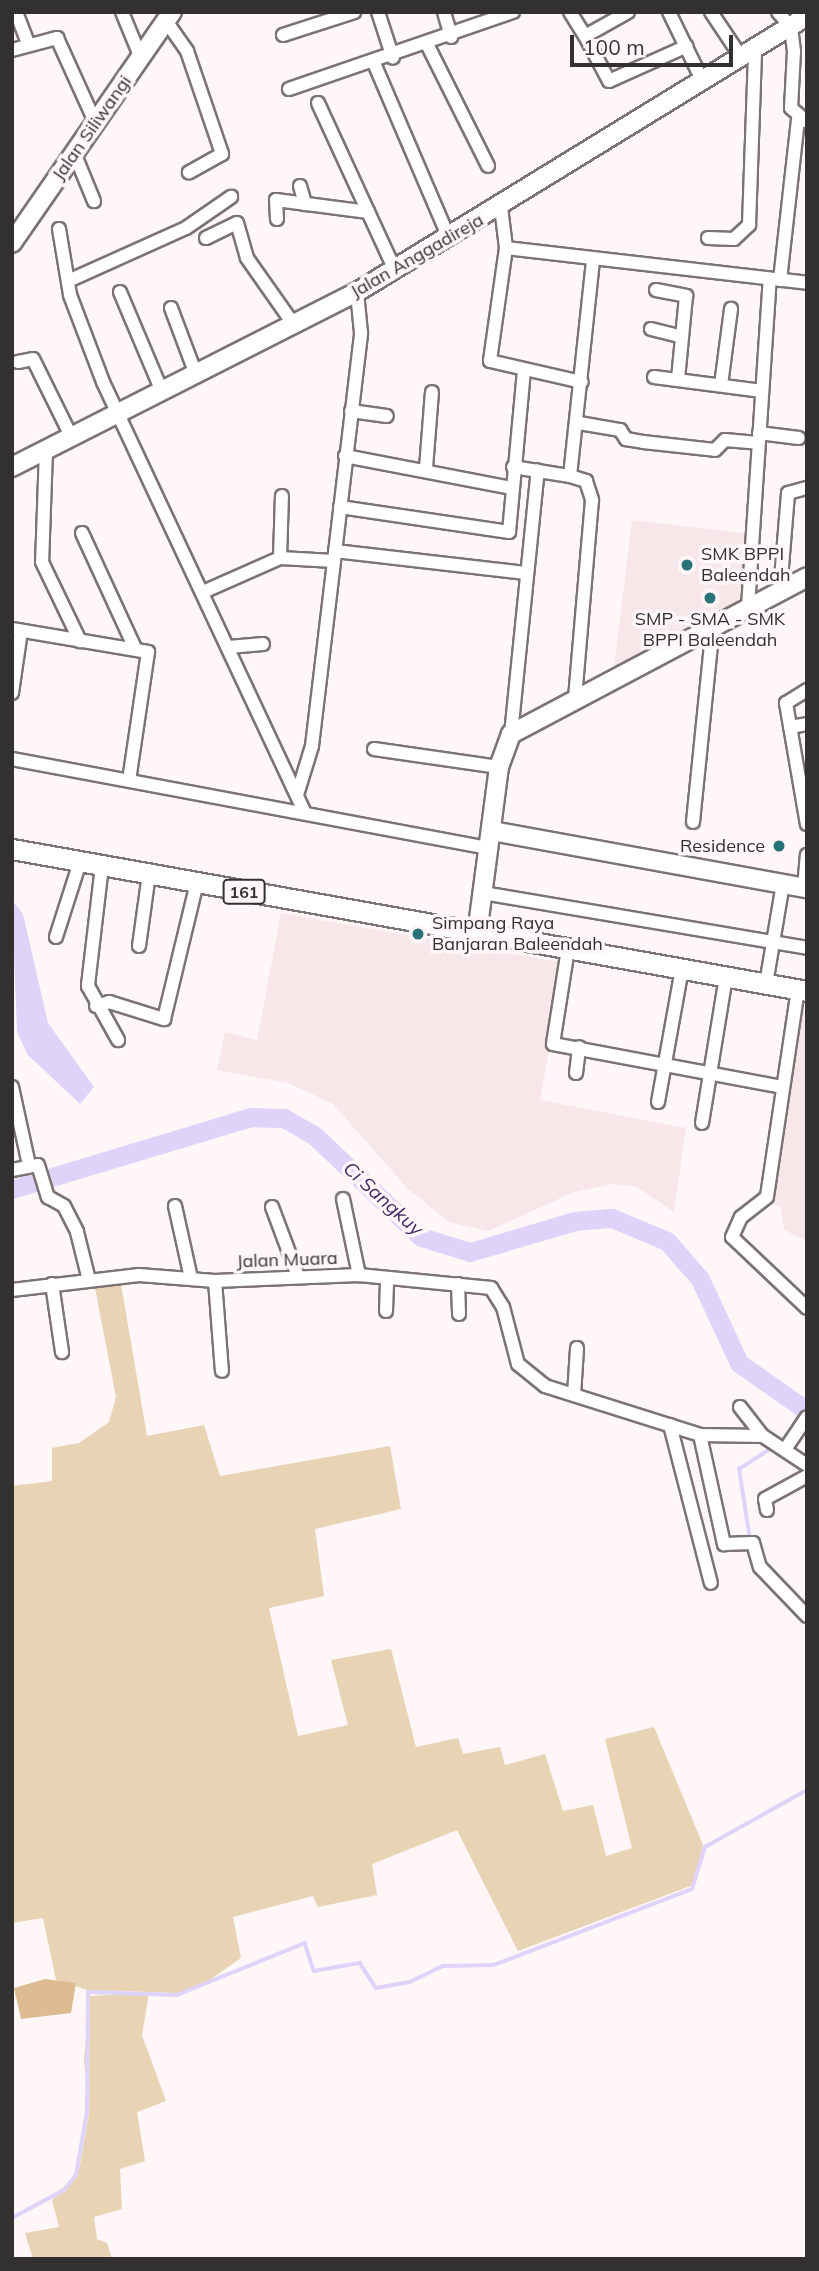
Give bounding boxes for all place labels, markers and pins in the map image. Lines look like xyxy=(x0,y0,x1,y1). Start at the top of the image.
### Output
place label: SMK BPPI Baleendah xyxy=(701,544,791,586)
marker: SMK BPPI Baleendah xyxy=(679,557,695,573)
marker: SMP - SMA - SMK BPPI Baleendah xyxy=(702,590,718,606)
place label: SMP - SMA - SMK BPPI Baleendah xyxy=(635,609,785,652)
place label: Residence xyxy=(680,835,765,857)
marker: Residence xyxy=(771,838,787,854)
place label: Simpang Raya Banjaran Baleendah xyxy=(432,913,603,956)
marker: Simpang Raya Banjaran Baleendah xyxy=(410,926,426,942)

